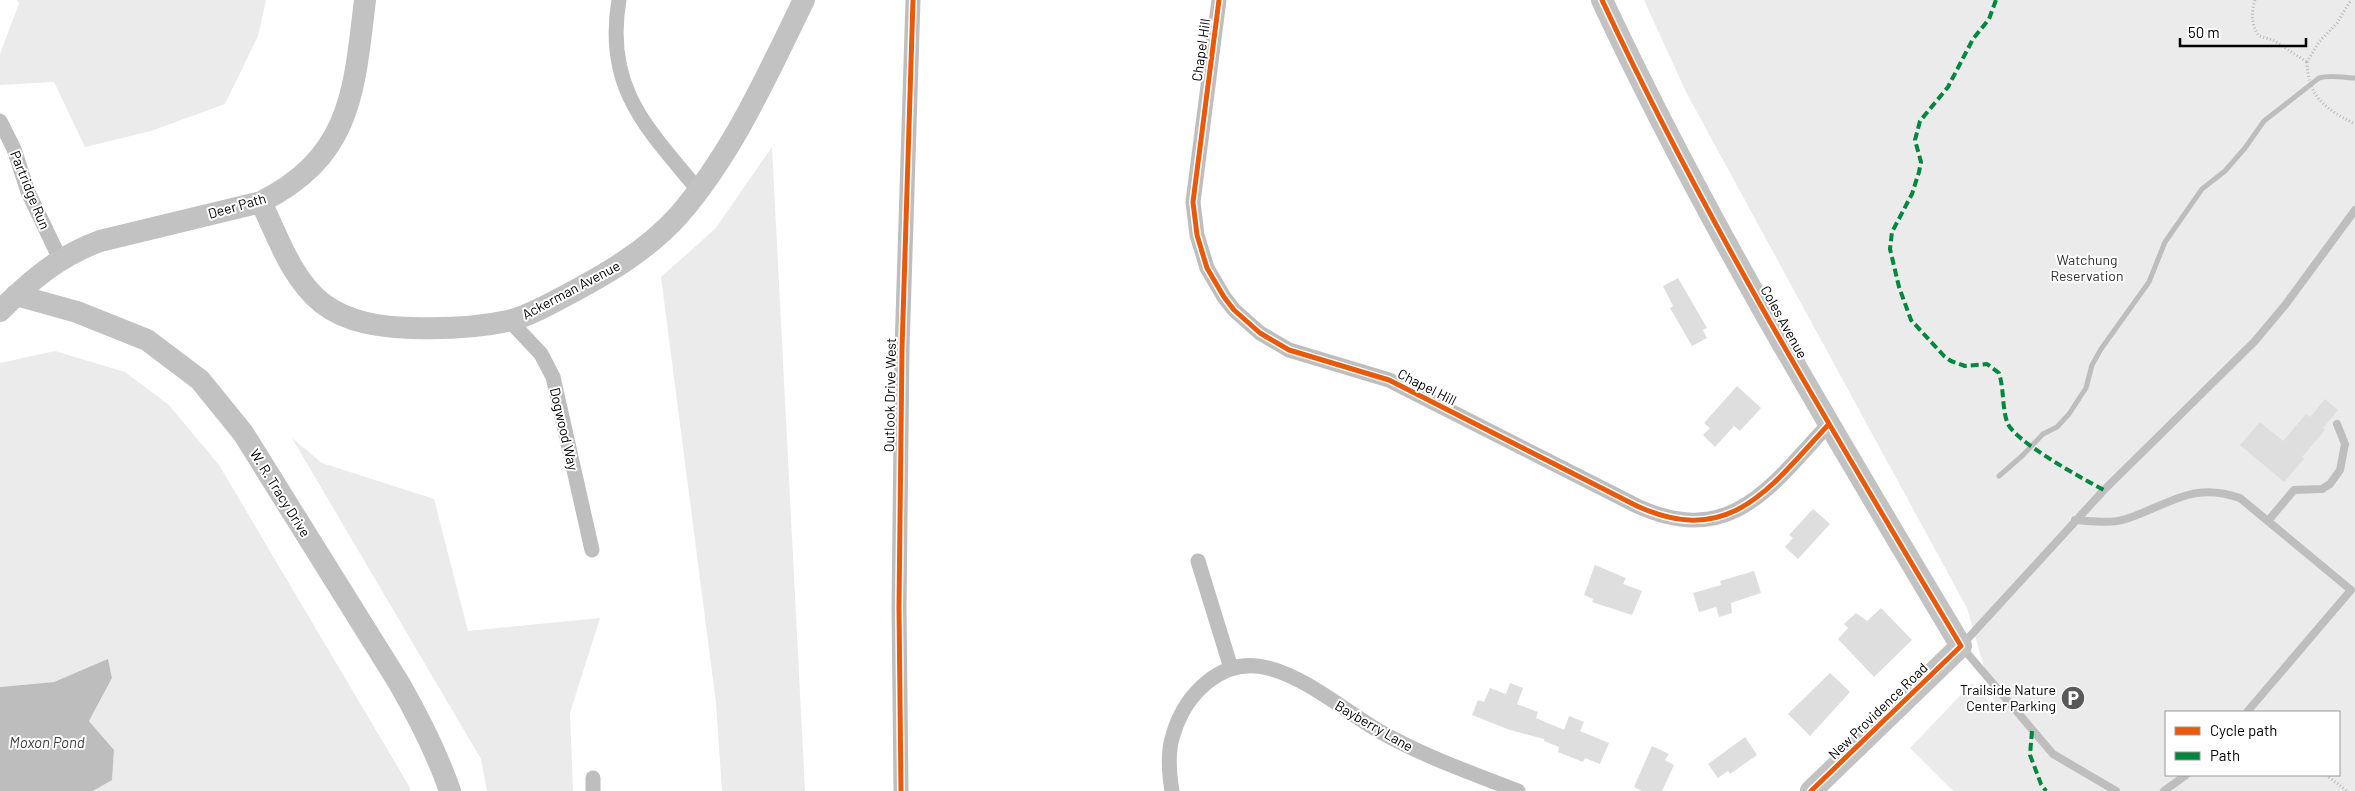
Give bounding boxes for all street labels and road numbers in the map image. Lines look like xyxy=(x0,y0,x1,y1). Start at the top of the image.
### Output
street label: Chapel Hill xyxy=(1188,17,1213,83)
street label: Partridge Run xyxy=(7,148,54,232)
street label: Deer Path xyxy=(206,189,268,222)
street label: Ackerman Avenue xyxy=(519,257,623,323)
street label: Coles Avenue xyxy=(1757,282,1811,361)
street label: Outlook Drive West xyxy=(880,338,899,452)
street label: Chapel Hill xyxy=(1395,365,1459,409)
street label: Dogwood Way xyxy=(547,386,582,472)
street label: W. R. Tracy Drive xyxy=(247,446,314,540)
street label: New Providence Road xyxy=(1824,659,1931,762)
street label: Bayberry Lane xyxy=(1332,696,1416,755)

